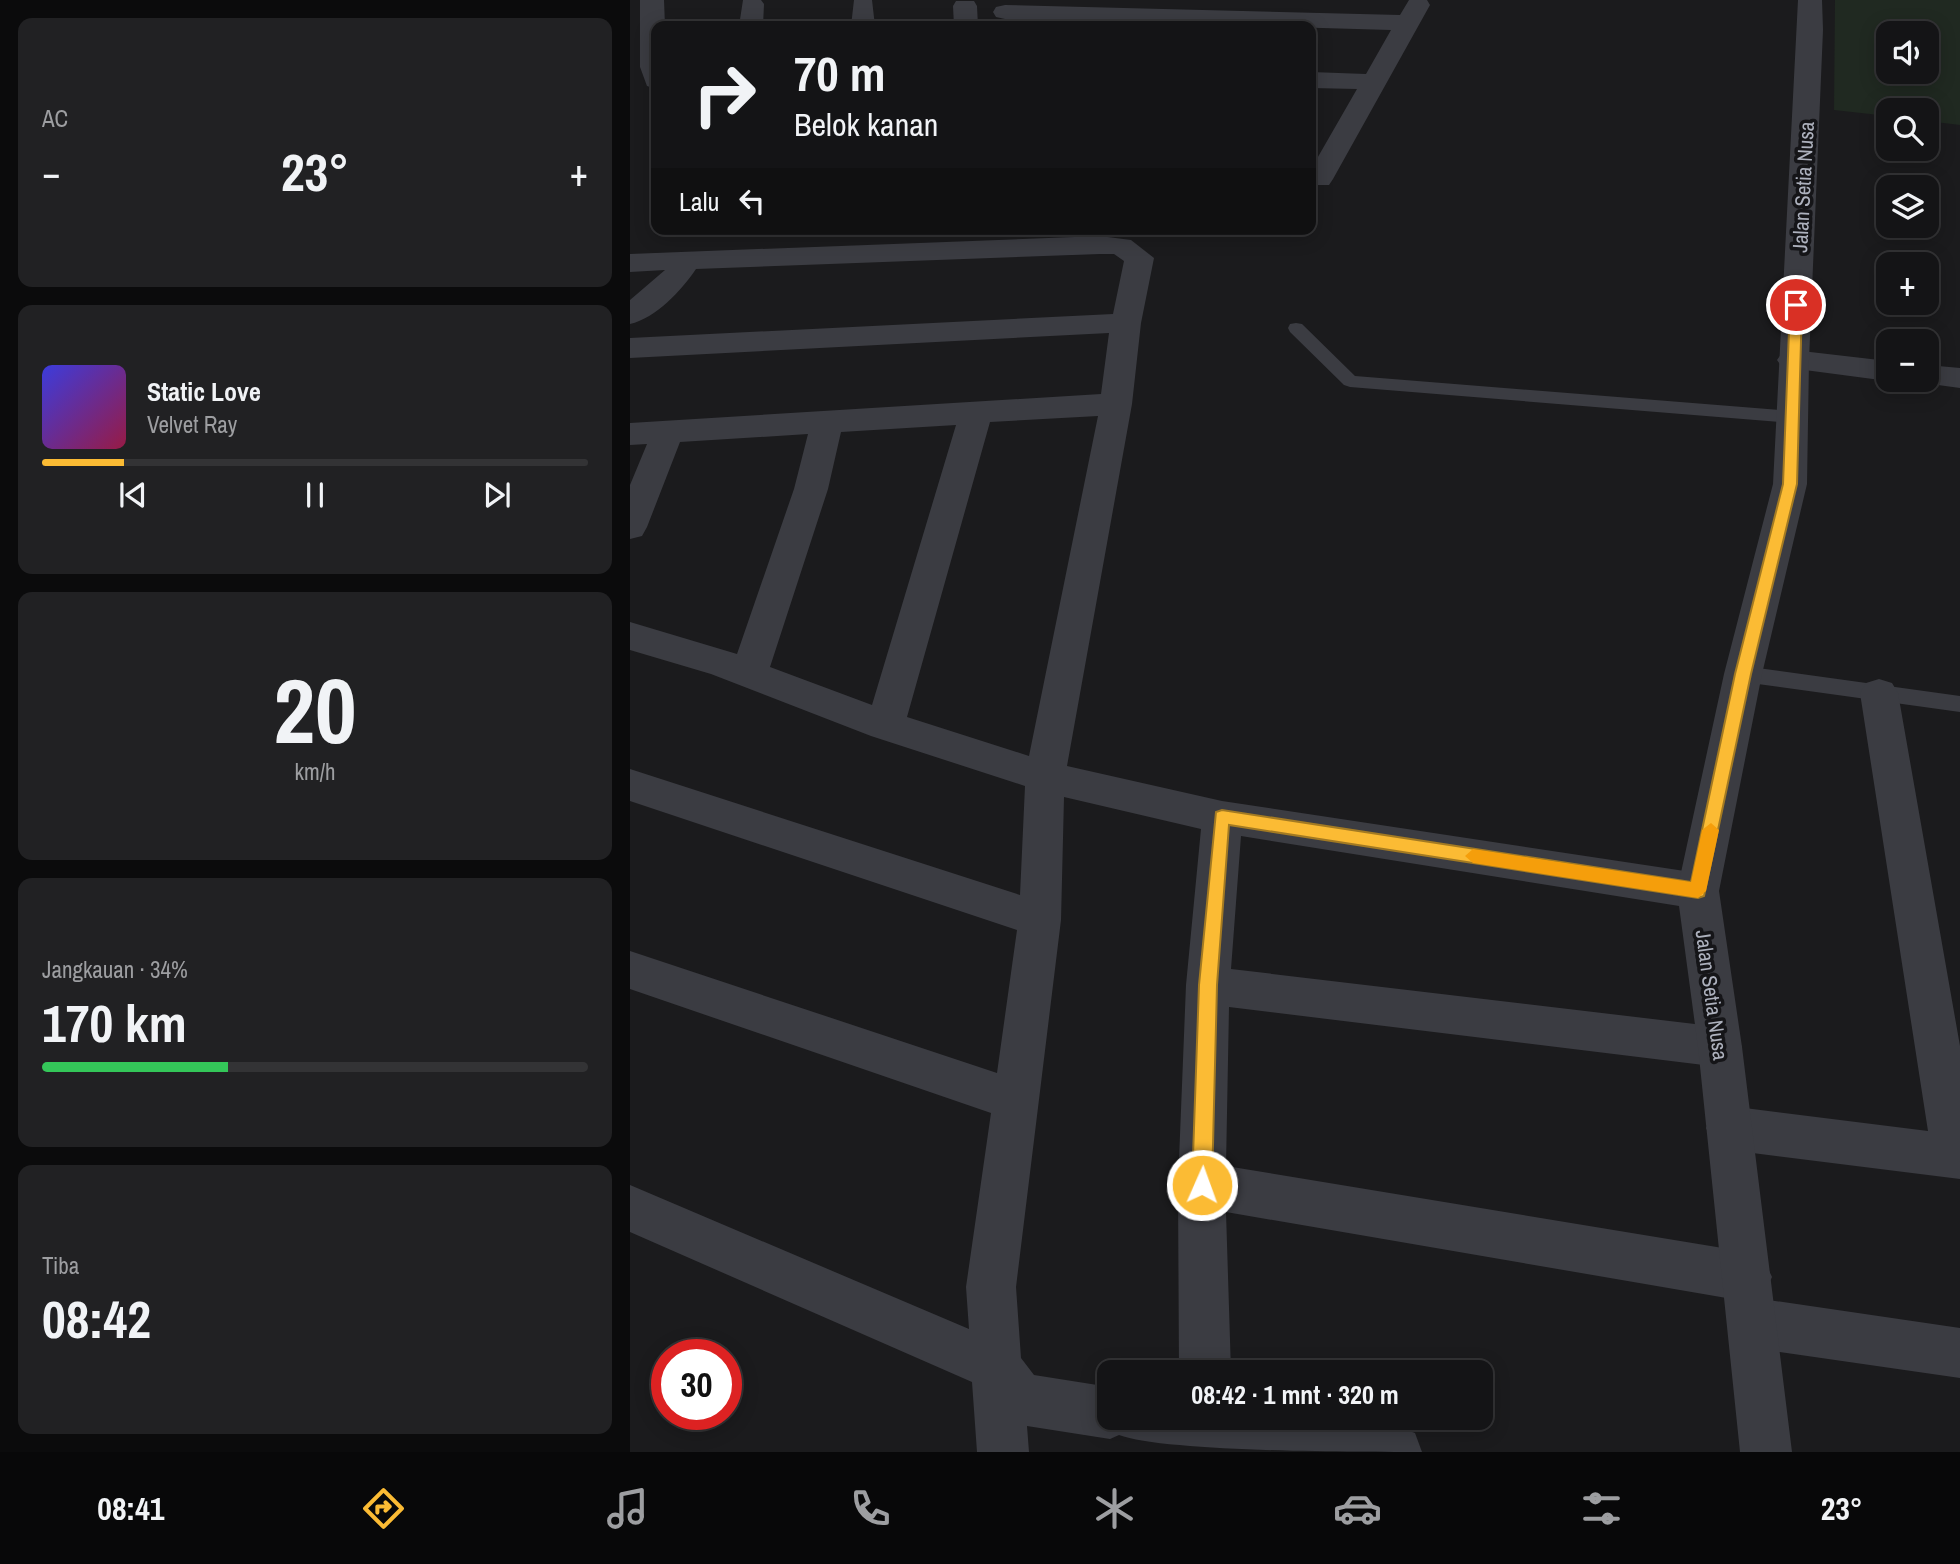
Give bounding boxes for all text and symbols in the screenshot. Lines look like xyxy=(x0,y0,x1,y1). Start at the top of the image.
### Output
map controls xyxy=(1876,21,1939,392)
button: sound xyxy=(1876,21,1939,84)
text: 70 m xyxy=(794,40,886,106)
icon: right xyxy=(679,49,770,140)
button: search xyxy=(1876,98,1939,161)
text: AC xyxy=(42,103,68,134)
text: Belok kanan xyxy=(794,103,938,146)
street label: Jalan Setia Nusa xyxy=(1785,120,1821,253)
text: 23° xyxy=(281,137,349,207)
text: − xyxy=(42,147,60,198)
text: + xyxy=(570,147,588,198)
button: layers xyxy=(1876,175,1939,238)
icon: left xyxy=(733,182,771,220)
text: Lalu xyxy=(679,184,719,219)
button: + xyxy=(1876,252,1939,315)
pin xyxy=(1766,275,1826,335)
icon: arrive xyxy=(1777,286,1815,324)
button: − xyxy=(1876,329,1939,392)
text: Static Love xyxy=(147,374,261,409)
text: Velvet Ray xyxy=(147,409,237,440)
icon: previous xyxy=(114,476,152,514)
icon: pause xyxy=(296,476,334,514)
icon: next xyxy=(478,476,516,514)
text: 20 xyxy=(274,649,357,771)
text: km/h xyxy=(295,756,335,787)
street label: Jalan Setia Nusa xyxy=(1689,928,1736,1062)
text: Jangkauan · 34% xyxy=(42,954,188,985)
text: 170 km xyxy=(42,988,187,1058)
position arrow xyxy=(1165,1148,1239,1222)
text: Tiba xyxy=(42,1250,79,1281)
text: 08:42 xyxy=(42,1284,151,1354)
speed limit sign: 30 xyxy=(651,1339,742,1430)
text: 08:42 · 1 mnt · 320 m xyxy=(1191,1377,1399,1412)
icon: directions xyxy=(359,1484,408,1533)
icon: music xyxy=(603,1484,652,1533)
icon: phone xyxy=(846,1484,895,1533)
icon: climate xyxy=(1090,1484,1139,1533)
icon: car xyxy=(1333,1484,1382,1533)
icon: filters xyxy=(1577,1484,1626,1533)
text: 08:41 xyxy=(97,1487,164,1530)
text: 23° xyxy=(1821,1487,1863,1530)

